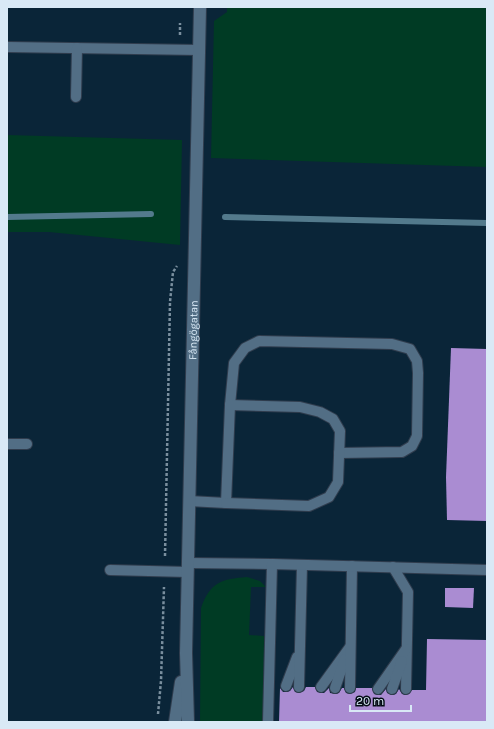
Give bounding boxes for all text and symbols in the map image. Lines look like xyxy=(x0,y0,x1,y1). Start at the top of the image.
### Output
street label: Fångögatan xyxy=(186,300,201,360)
scale bar xyxy=(350,687,411,713)
text: 20 m xyxy=(356,694,384,708)

